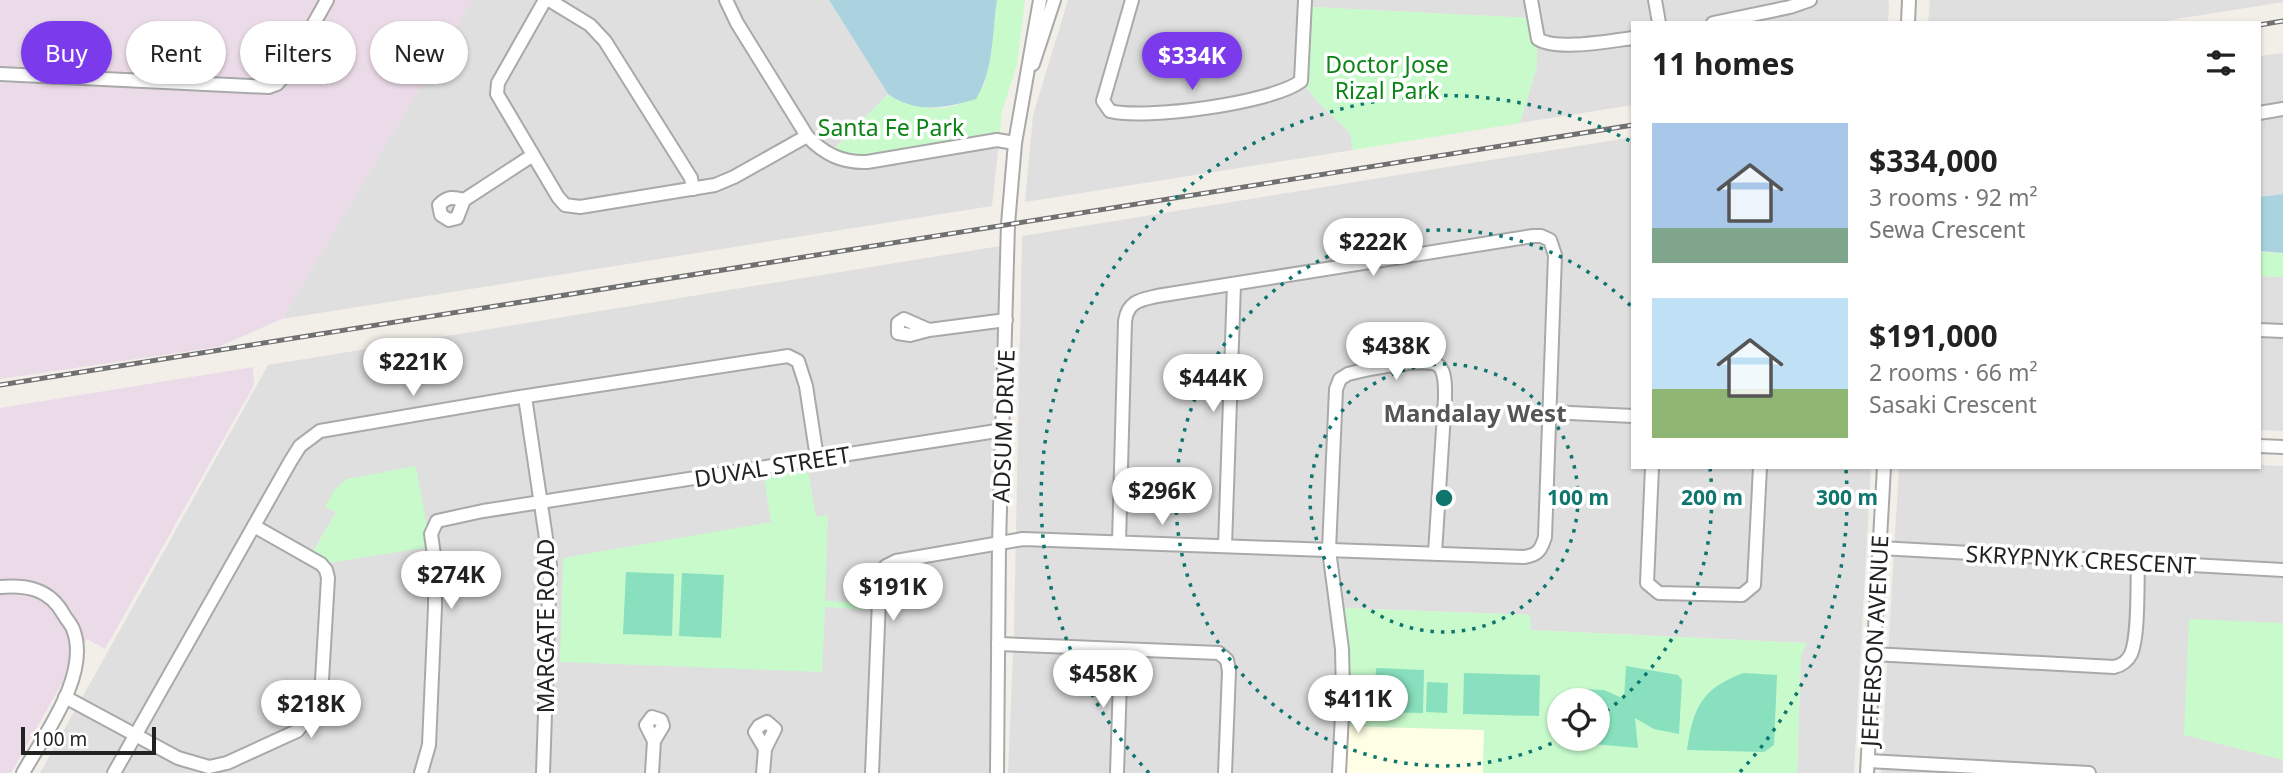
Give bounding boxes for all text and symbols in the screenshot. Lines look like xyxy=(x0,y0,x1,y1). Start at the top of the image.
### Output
chip: Buy xyxy=(21,21,112,84)
chip: Rent xyxy=(126,21,226,84)
chip: Filters xyxy=(240,21,356,84)
chip: New xyxy=(370,21,468,84)
pin: $334K xyxy=(1143,32,1241,92)
text: $334K xyxy=(1158,39,1226,71)
text: 11 homes xyxy=(1652,43,1795,84)
icon: filters xyxy=(2202,44,2240,82)
park label: Doctor Jose Rizal Park xyxy=(1325,48,1449,106)
park label: Santa Fe Park xyxy=(818,111,965,143)
text: $334,000 xyxy=(1869,140,1998,181)
icon: home xyxy=(1708,151,1792,235)
text: 3 rooms · 92 m² xyxy=(1869,181,2038,213)
text: Sewa Crescent xyxy=(1869,213,2025,245)
pin: $222K xyxy=(1324,218,1422,278)
text: $222K xyxy=(1339,225,1407,257)
text: $191,000 xyxy=(1869,315,1998,356)
pin: $438K xyxy=(1347,322,1445,382)
icon: home xyxy=(1708,326,1792,410)
text: $438K xyxy=(1362,329,1430,361)
pin: $221K xyxy=(364,338,462,398)
text: $221K xyxy=(379,345,447,377)
street label: ADSUM DRIVE xyxy=(984,349,1022,503)
pin: $444K xyxy=(1164,354,1262,414)
text: 2 rooms · 66 m² xyxy=(1869,356,2038,388)
text: $444K xyxy=(1179,361,1247,393)
text: Sasaki Crescent xyxy=(1869,388,2037,420)
district label: Mandalay West xyxy=(1383,396,1567,429)
street label: DUVAL STREET xyxy=(692,438,852,494)
pin: $296K xyxy=(1113,468,1211,527)
text: $296K xyxy=(1128,474,1196,506)
text: 100 m xyxy=(1547,483,1609,511)
text: 200 m xyxy=(1681,483,1743,511)
text: 300 m xyxy=(1816,483,1878,511)
centre of rings xyxy=(1432,486,1456,510)
street label: JEFFERSON AVENUE xyxy=(1852,535,1896,749)
street label: SKRYPNYK CRESCENT xyxy=(1965,537,2197,581)
street label: MARGATE ROAD xyxy=(529,539,561,713)
pin: $274K xyxy=(402,552,500,611)
text: $274K xyxy=(417,558,485,590)
pin: $191K xyxy=(844,564,942,623)
text: $191K xyxy=(859,570,927,602)
pin: $458K xyxy=(1054,650,1152,710)
text: $458K xyxy=(1069,657,1137,689)
pin: $411K xyxy=(1309,676,1407,735)
pin: $218K xyxy=(262,680,360,740)
text: $411K xyxy=(1324,682,1392,714)
text: $218K xyxy=(277,687,345,719)
map controls xyxy=(1547,688,1610,751)
button: locate xyxy=(1547,688,1610,751)
scale bar xyxy=(21,724,156,756)
text: 100 m xyxy=(32,726,87,752)

